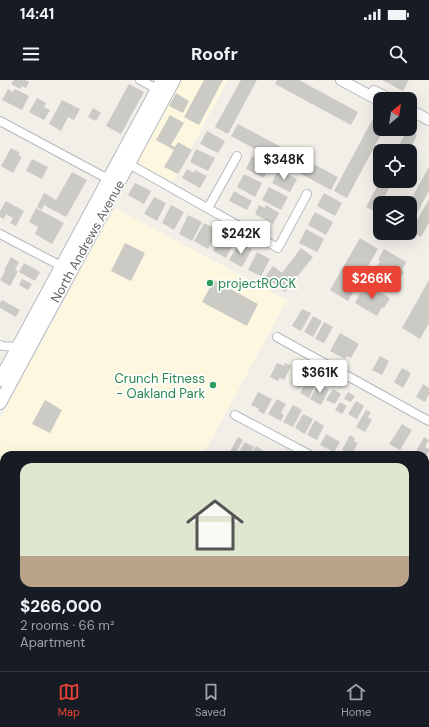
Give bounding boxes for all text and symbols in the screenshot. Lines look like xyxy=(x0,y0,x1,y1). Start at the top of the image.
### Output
text: 14:41 xyxy=(20,4,54,24)
text: Roofr xyxy=(191,42,238,66)
icon: menu xyxy=(20,43,42,65)
icon: search xyxy=(387,43,409,65)
north arrow xyxy=(373,92,417,136)
map controls xyxy=(373,92,417,240)
button: locate xyxy=(373,144,417,188)
pin: $348K xyxy=(256,147,312,181)
text: $348K xyxy=(264,151,304,168)
street label: North Andrews Avenue xyxy=(47,177,128,306)
button: layers xyxy=(373,196,417,240)
pin: $242K xyxy=(213,221,269,255)
text: $242K xyxy=(221,225,261,242)
pin: $266K xyxy=(344,266,400,300)
text: $266K xyxy=(352,270,392,287)
place label: projectROCK xyxy=(218,275,296,292)
marker: projectROCK xyxy=(205,278,215,288)
pin: $361K xyxy=(292,360,348,394)
text: $361K xyxy=(301,364,339,381)
place label: Crunch Fitness - Oakland Park xyxy=(115,370,205,402)
marker: Crunch Fitness - Oakland Park xyxy=(208,380,218,390)
icon: home xyxy=(179,489,251,561)
text: $266,000 xyxy=(20,595,102,617)
text: 2 rooms · 66 m² xyxy=(20,617,114,634)
text: Apartment xyxy=(20,634,85,651)
tab: Map xyxy=(58,681,80,719)
tab: Saved xyxy=(195,681,226,719)
tab: Home xyxy=(341,681,371,719)

